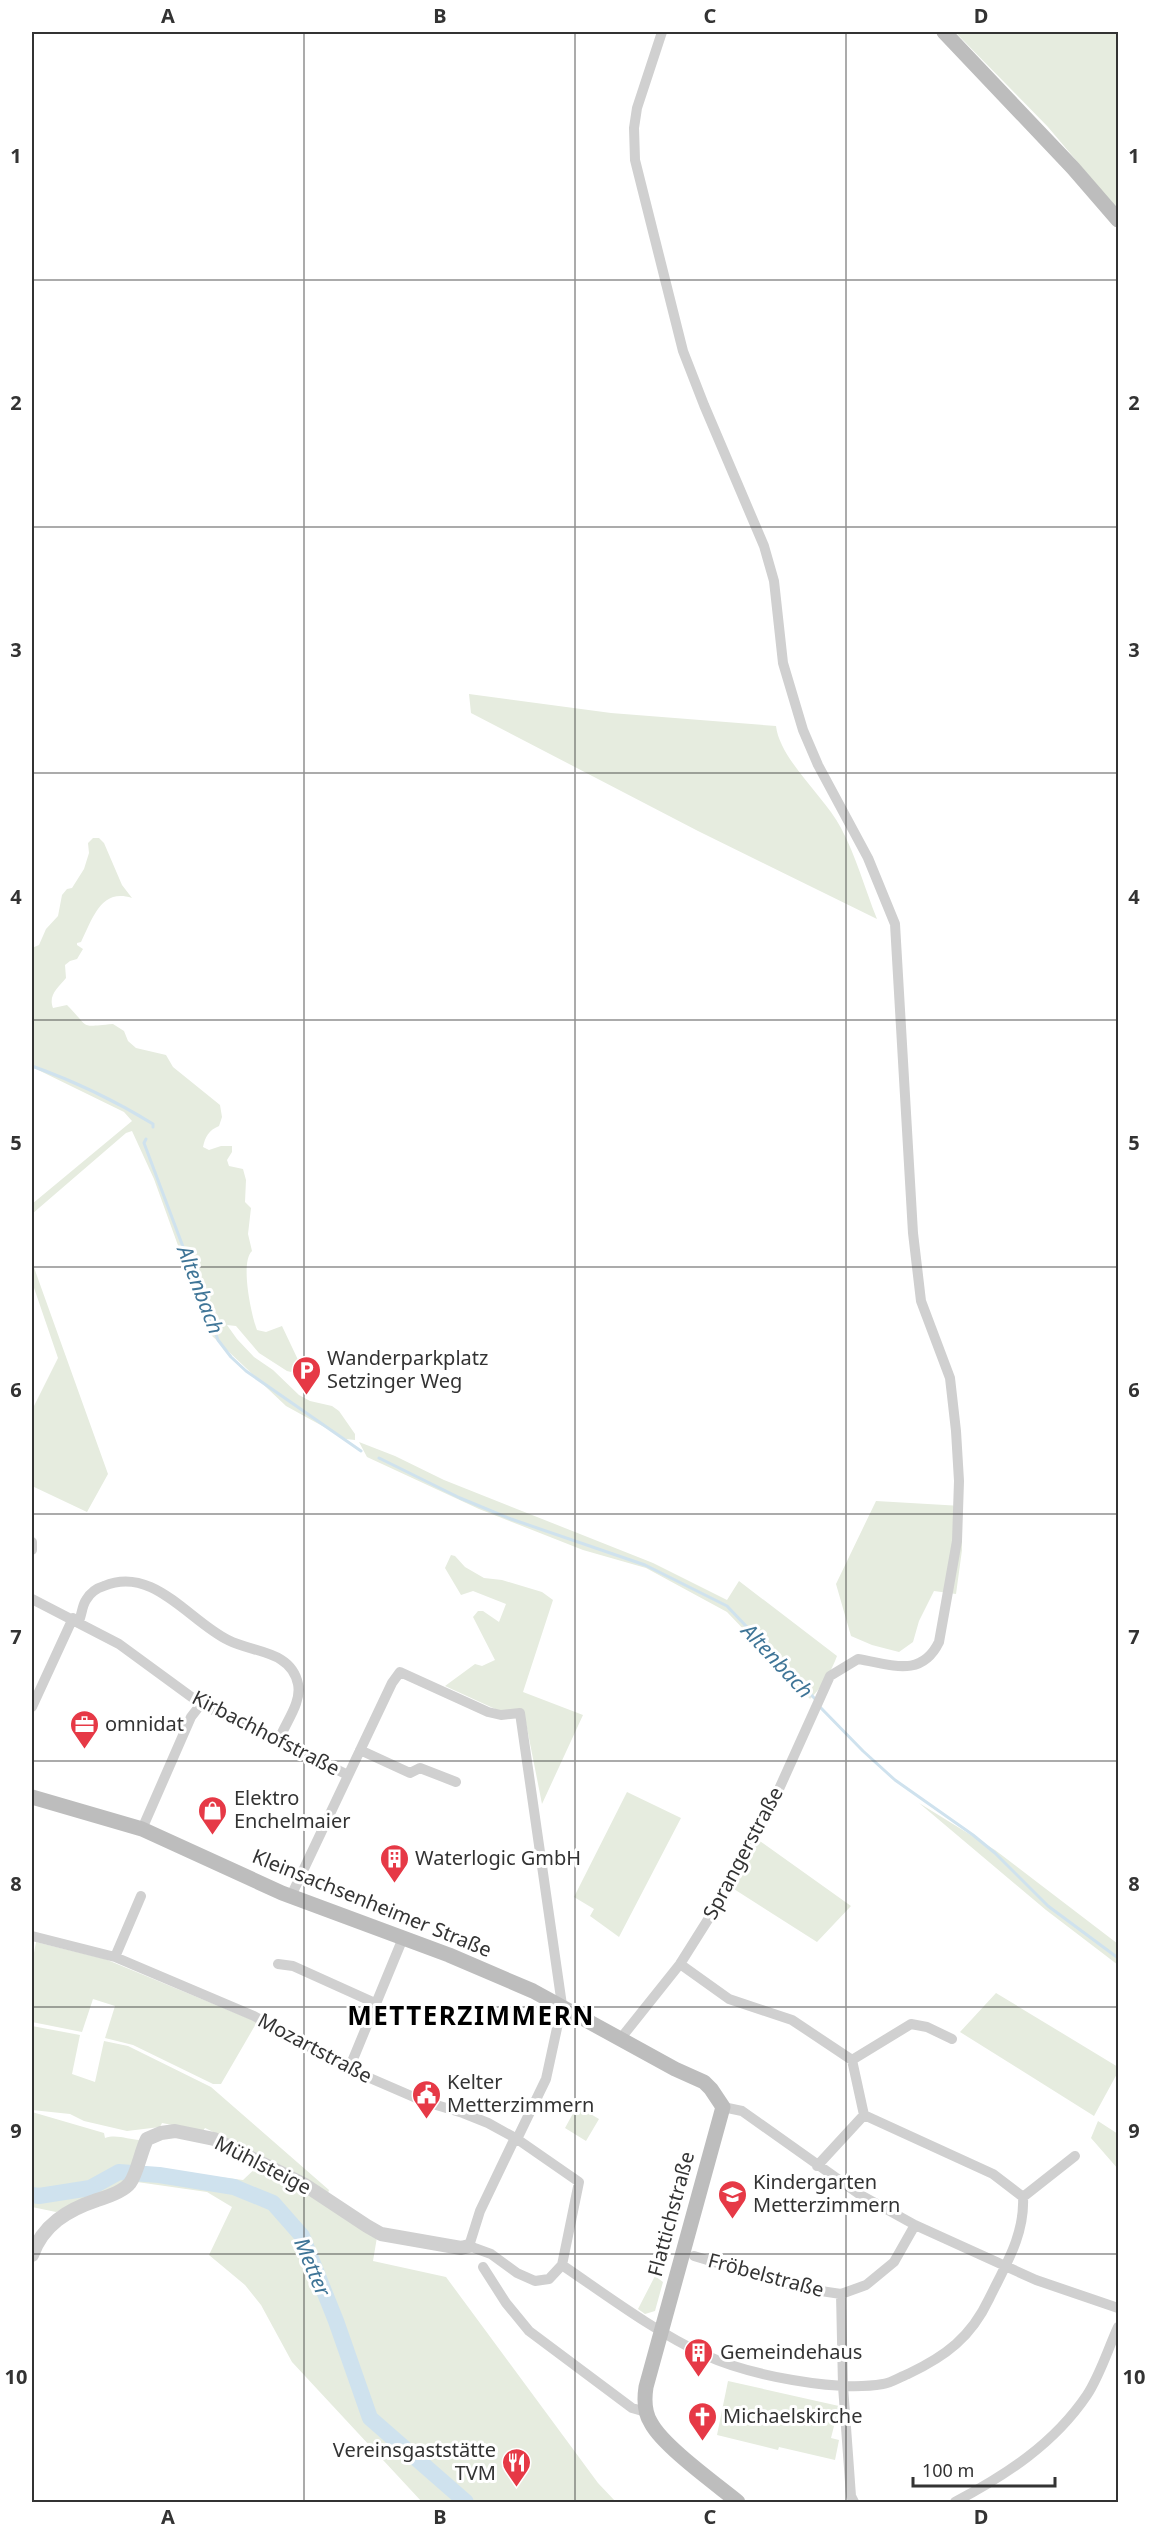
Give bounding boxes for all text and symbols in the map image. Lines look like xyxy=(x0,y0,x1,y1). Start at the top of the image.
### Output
text: A xyxy=(161,2,175,29)
text: B xyxy=(433,2,447,29)
text: C xyxy=(704,2,717,29)
text: D xyxy=(974,2,988,29)
text: 1 xyxy=(10,142,22,169)
text: 1 xyxy=(1128,142,1140,169)
text: 2 xyxy=(10,389,22,416)
text: 2 xyxy=(1128,389,1140,416)
text: 3 xyxy=(10,636,22,663)
text: 3 xyxy=(1128,636,1140,663)
text: 4 xyxy=(10,883,22,910)
text: 4 xyxy=(1128,883,1140,910)
text: 5 xyxy=(10,1129,22,1156)
text: 5 xyxy=(1128,1129,1140,1156)
water label: Altenbach xyxy=(171,1240,231,1338)
place label: Wanderparkplatz Setzinger Weg xyxy=(327,1344,488,1394)
parking icon: Wanderparkplatz Setzinger Weg xyxy=(290,1354,322,1396)
text: 6 xyxy=(10,1376,22,1403)
text: 6 xyxy=(1128,1376,1140,1403)
water label: Altenbach xyxy=(735,1615,820,1704)
text: 7 xyxy=(10,1623,22,1650)
text: 7 xyxy=(1128,1623,1140,1650)
street label: Kirbachhofstraße xyxy=(188,1684,345,1781)
office icon: omnidat xyxy=(68,1708,100,1750)
place label: omnidat xyxy=(105,1710,184,1737)
street label: Sprangerstraße xyxy=(696,1782,789,1924)
place label: Elektro Enchelmaier xyxy=(234,1784,351,1834)
shop icon: Elektro Enchelmaier xyxy=(197,1794,229,1836)
street label: Kleinsachsenheimer Straße xyxy=(249,1842,496,1963)
building icon: Waterlogic GmbH xyxy=(378,1842,410,1884)
place label: Waterlogic GmbH xyxy=(415,1844,581,1871)
text: 8 xyxy=(10,1870,22,1897)
text: 8 xyxy=(1128,1870,1140,1897)
district label: METTERZIMMERN xyxy=(347,1997,595,2033)
street label: Mozartstraße xyxy=(253,2006,377,2089)
place label: Kelter Metterzimmern xyxy=(447,2068,594,2118)
public building icon: Kelter Metterzimmern xyxy=(410,2078,442,2120)
text: 9 xyxy=(10,2117,22,2144)
text: 9 xyxy=(1128,2117,1140,2144)
street label: Mühlsteige xyxy=(210,2129,316,2200)
street label: Flattichstraße xyxy=(641,2149,700,2279)
place label: Kindergarten Metterzimmern xyxy=(753,2168,900,2218)
school or university icon: Kindergarten Metterzimmern xyxy=(716,2178,748,2220)
water label: Metter xyxy=(288,2233,338,2302)
street label: Fröbelstraße xyxy=(705,2246,827,2303)
building icon: Gemeindehaus xyxy=(683,2336,715,2378)
place label: Gemeindehaus xyxy=(720,2338,862,2365)
text: 10 xyxy=(5,2363,27,2390)
text: 10 xyxy=(1123,2363,1145,2390)
church icon: Michaelskirche xyxy=(686,2400,718,2442)
place label: Michaelskirche xyxy=(723,2402,862,2429)
place label: Vereinsgaststätte TVM xyxy=(333,2436,496,2486)
restaurant icon: Vereinsgaststätte TVM xyxy=(501,2446,533,2488)
scale bar xyxy=(913,2450,1056,2488)
text: 100 m xyxy=(922,2458,974,2482)
text: A xyxy=(161,2503,175,2530)
text: B xyxy=(433,2503,447,2530)
text: C xyxy=(704,2503,717,2530)
text: D xyxy=(974,2503,988,2530)

